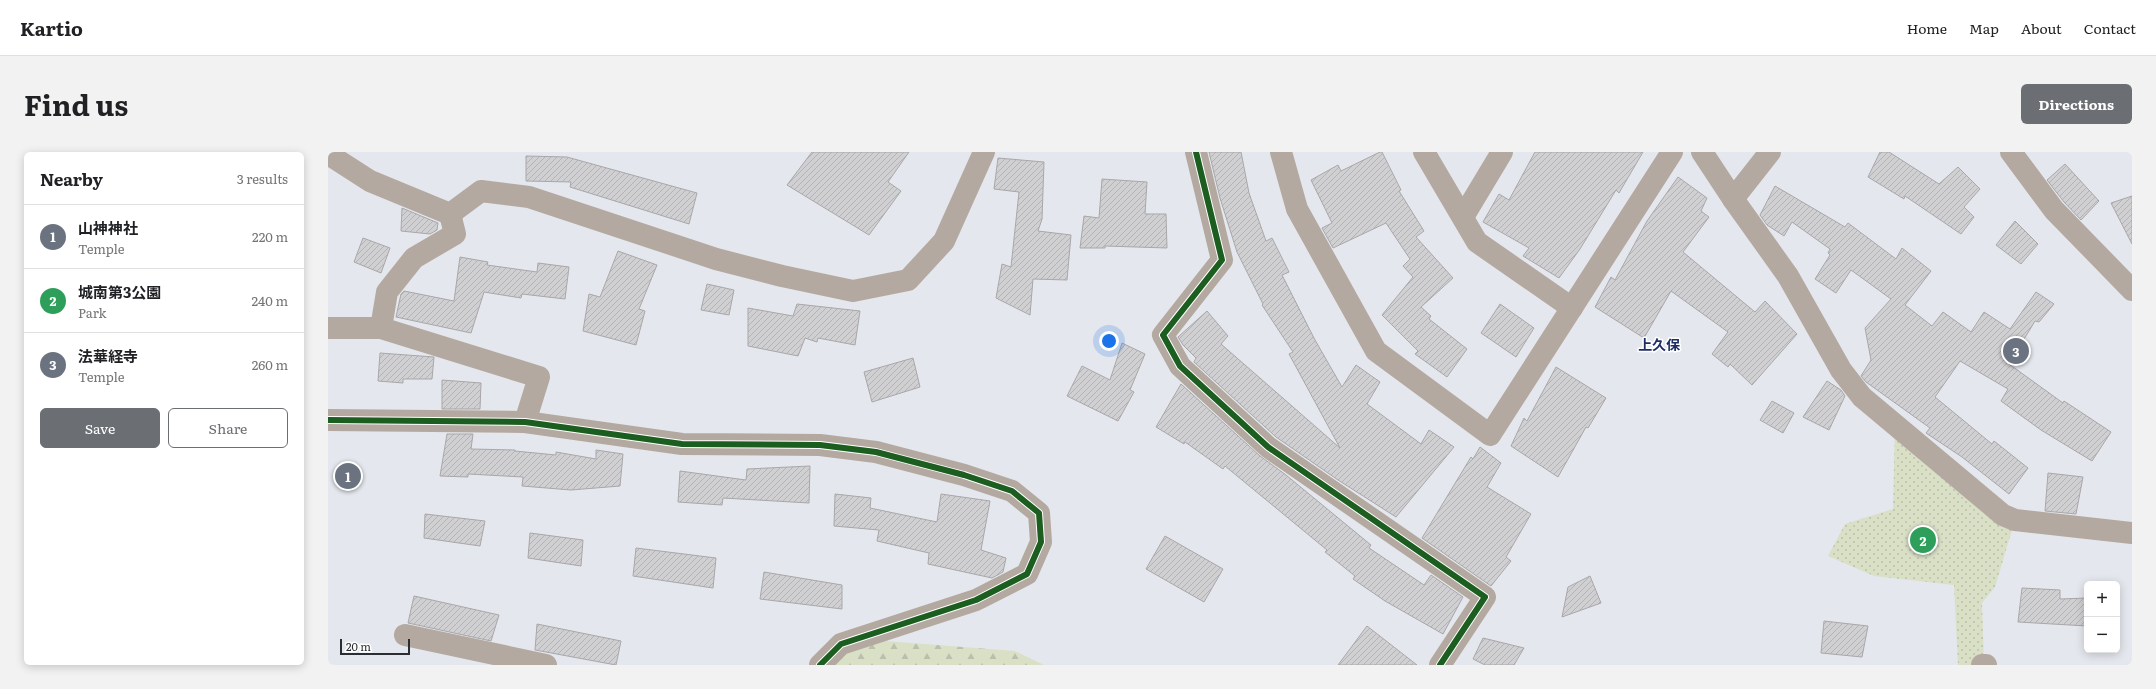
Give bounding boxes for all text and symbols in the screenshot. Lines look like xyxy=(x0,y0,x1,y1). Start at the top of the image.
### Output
text: Kartio xyxy=(20,14,83,42)
text: Home xyxy=(1907,18,1947,38)
text: Map xyxy=(1969,18,1999,38)
text: About xyxy=(2021,18,2062,38)
text: Contact xyxy=(2084,18,2136,38)
text: Find us xyxy=(24,83,128,125)
button: Directions xyxy=(2021,84,2132,124)
text: Nearby xyxy=(40,166,103,191)
text: 3 results xyxy=(237,169,288,188)
text: 山神神社 xyxy=(78,216,138,239)
text: 1 xyxy=(50,227,56,246)
text: 220 m xyxy=(252,227,288,246)
text: Temple xyxy=(78,239,125,258)
text: 城南第3公園 xyxy=(78,280,161,303)
text: 2 xyxy=(50,291,56,310)
text: 240 m xyxy=(252,291,288,310)
text: Park xyxy=(78,303,107,322)
your location xyxy=(1099,331,1119,351)
district label: 上久保 xyxy=(1638,334,1680,354)
pin: 3 xyxy=(2003,336,2029,366)
text: 法華経寺 xyxy=(78,344,138,367)
text: 3 xyxy=(49,355,57,374)
text: 260 m xyxy=(252,355,288,374)
text: Temple xyxy=(78,367,125,386)
button: Save xyxy=(40,408,160,448)
button: Share xyxy=(168,408,288,448)
pin: 1 xyxy=(335,461,361,491)
pin: 2 xyxy=(1910,525,1936,555)
map controls xyxy=(2084,581,2120,653)
button: + xyxy=(2084,581,2120,617)
button: − xyxy=(2084,617,2120,653)
scale bar xyxy=(340,637,410,656)
text: 20 m xyxy=(346,638,371,654)

